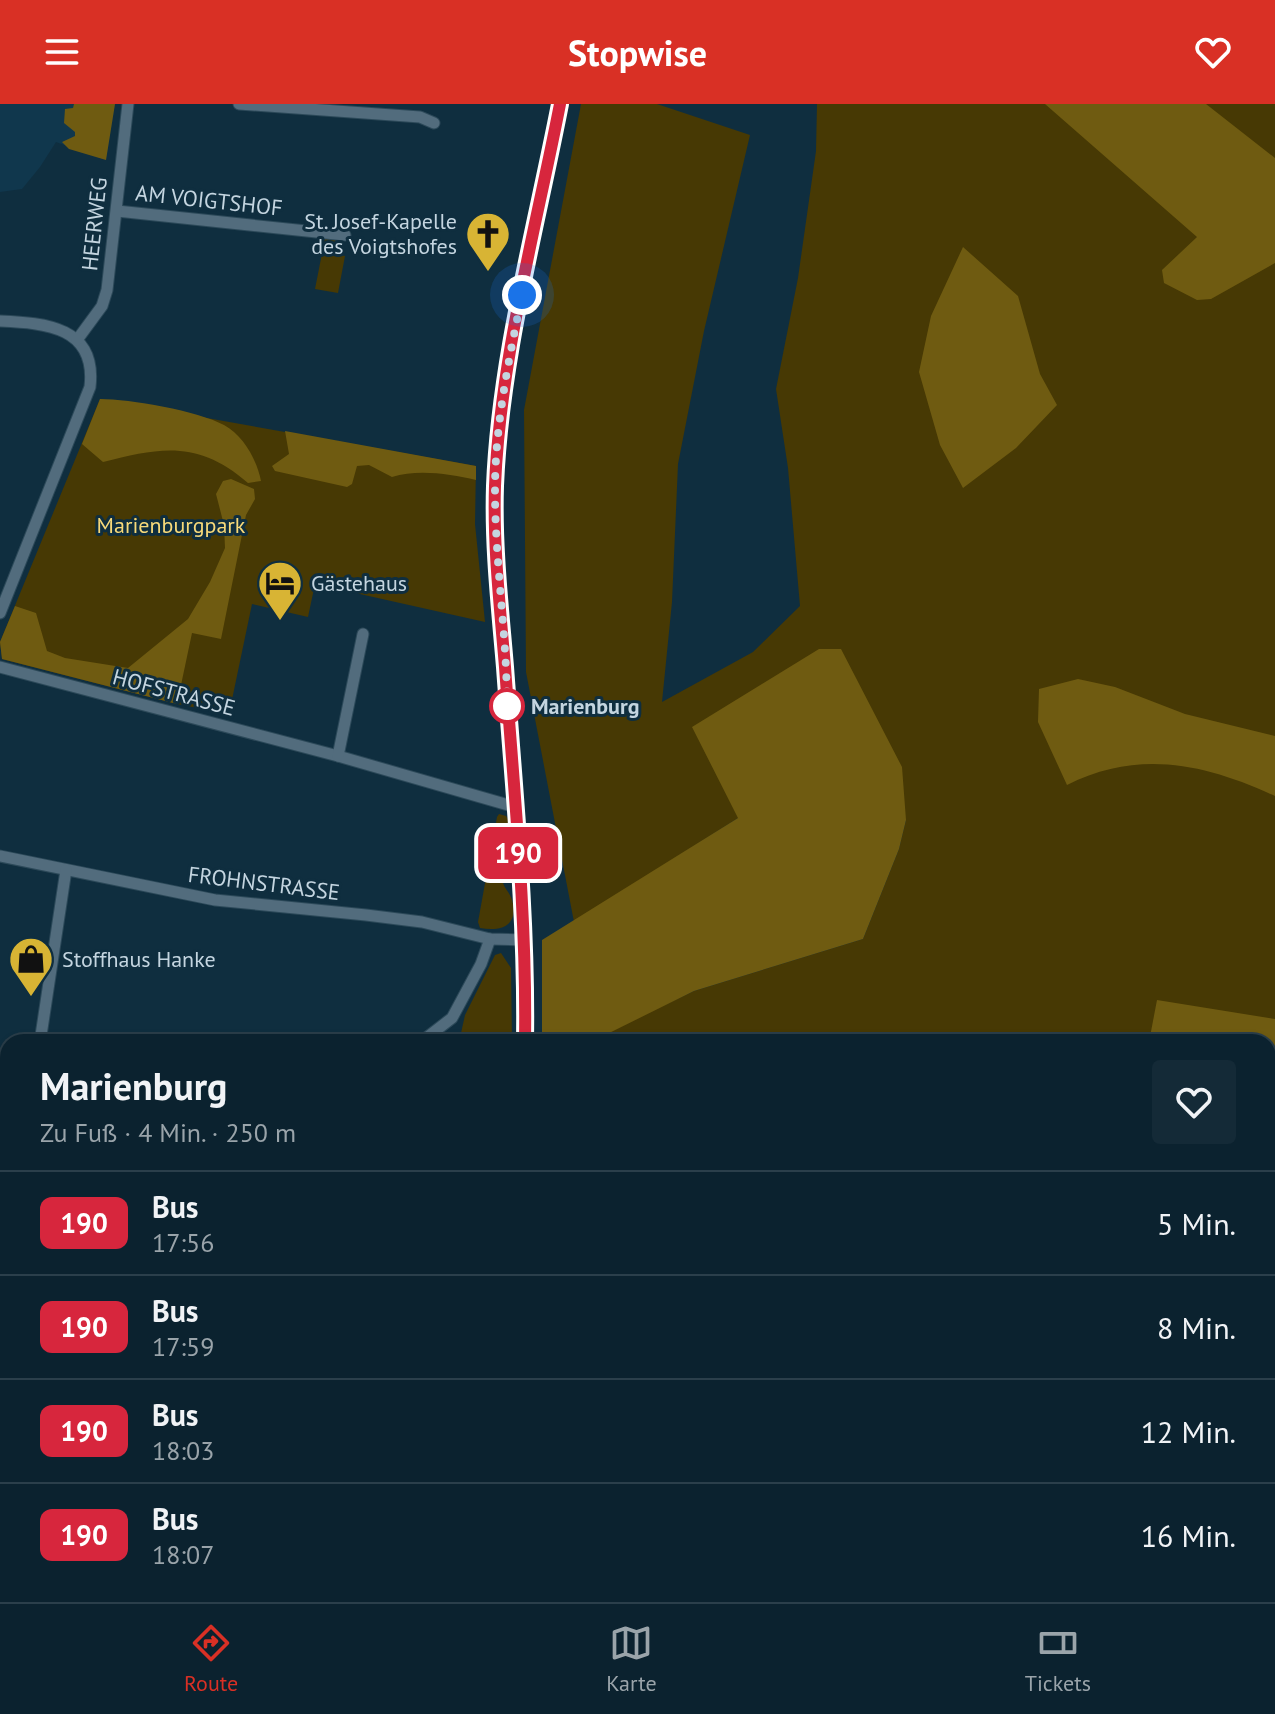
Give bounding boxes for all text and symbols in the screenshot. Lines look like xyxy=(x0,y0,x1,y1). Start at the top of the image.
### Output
text: Stopwise xyxy=(568,29,707,76)
icon: menu xyxy=(40,30,84,74)
icon: heart xyxy=(1191,30,1235,74)
street label: HEERWEG xyxy=(75,176,113,272)
street label: AM VOIGTSHOF xyxy=(134,178,284,222)
place label: St. Josef-Kapelle des Voigtshofes xyxy=(304,207,457,260)
church icon: St. Josef-Kapelle des Voigtshofes xyxy=(464,210,512,273)
your location xyxy=(502,275,542,315)
park label: Marienburgpark xyxy=(97,511,246,539)
hotel icon: Gästehaus xyxy=(256,559,304,622)
place label: Gästehaus xyxy=(311,569,407,597)
street label: HOFSTRASSE xyxy=(110,662,238,722)
marker: Marienburg xyxy=(490,689,524,723)
place label: Marienburg xyxy=(531,692,639,720)
line badge: 190 xyxy=(472,827,564,879)
text: 190 xyxy=(494,834,542,871)
street label: FROHNSTRASSE xyxy=(187,860,341,906)
shop icon: Stoffhaus Hanke xyxy=(7,935,55,998)
place label: Stoffhaus Hanke xyxy=(62,945,216,973)
button: heart xyxy=(1152,1060,1236,1144)
text: Marienburg xyxy=(40,1061,227,1110)
text: Zu Fuß · 4 Min. · 250 m xyxy=(40,1116,296,1149)
text: Bus xyxy=(152,1187,199,1226)
text: 190 xyxy=(60,1204,108,1241)
text: 5 Min. xyxy=(1157,1204,1236,1243)
text: 17:56 xyxy=(152,1226,214,1259)
text: Bus xyxy=(152,1291,199,1330)
text: 190 xyxy=(60,1308,108,1345)
text: 8 Min. xyxy=(1157,1308,1236,1347)
text: 17:59 xyxy=(152,1330,214,1363)
text: Bus xyxy=(152,1395,199,1434)
text: 190 xyxy=(60,1412,108,1449)
text: 12 Min. xyxy=(1141,1412,1236,1451)
text: 18:03 xyxy=(152,1434,214,1467)
text: Bus xyxy=(152,1499,199,1538)
text: 190 xyxy=(60,1516,108,1553)
text: 16 Min. xyxy=(1141,1516,1236,1555)
text: 18:07 xyxy=(152,1538,214,1571)
tab: Route xyxy=(184,1621,238,1697)
tab: Karte xyxy=(606,1621,657,1697)
tab: Tickets xyxy=(1025,1621,1091,1697)

